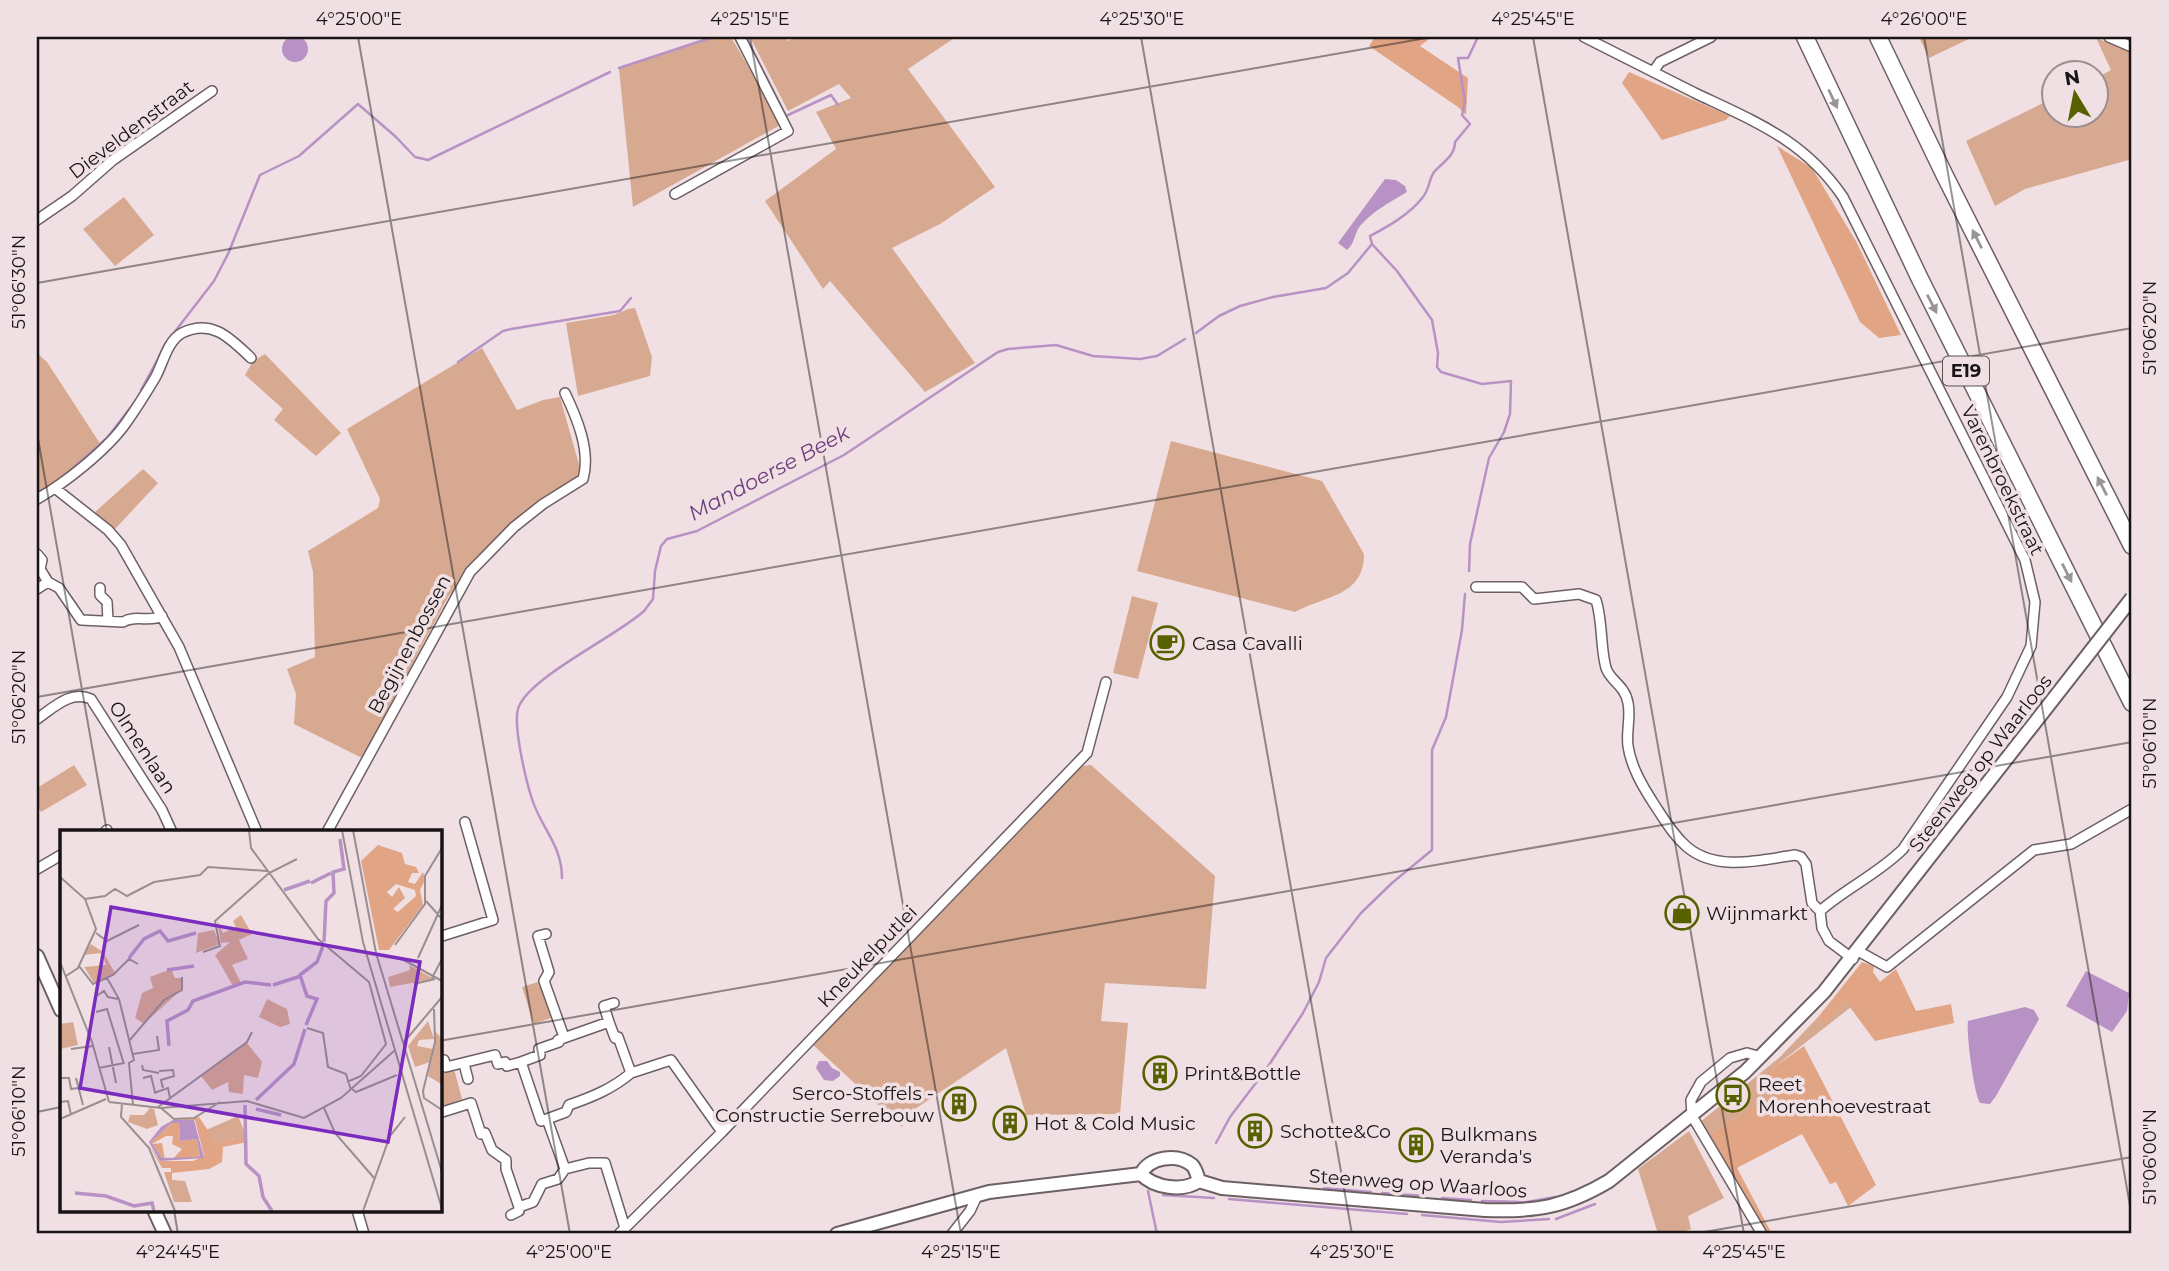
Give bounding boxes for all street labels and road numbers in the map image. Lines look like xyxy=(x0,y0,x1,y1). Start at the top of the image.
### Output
street label: Dieveldenstraat xyxy=(65,75,198,184)
road number: E19 xyxy=(1943,356,1989,386)
street label: Varenbroekstraat xyxy=(1956,402,2049,559)
street label: Begijnenbossen xyxy=(363,571,456,718)
street label: Steenweg op Waarloos xyxy=(1904,670,2057,856)
street label: Olmenlaan xyxy=(104,697,181,798)
street label: Kneukelputlei xyxy=(813,901,922,1012)
street label: Steenweg op Waarloos xyxy=(1308,1164,1528,1203)

